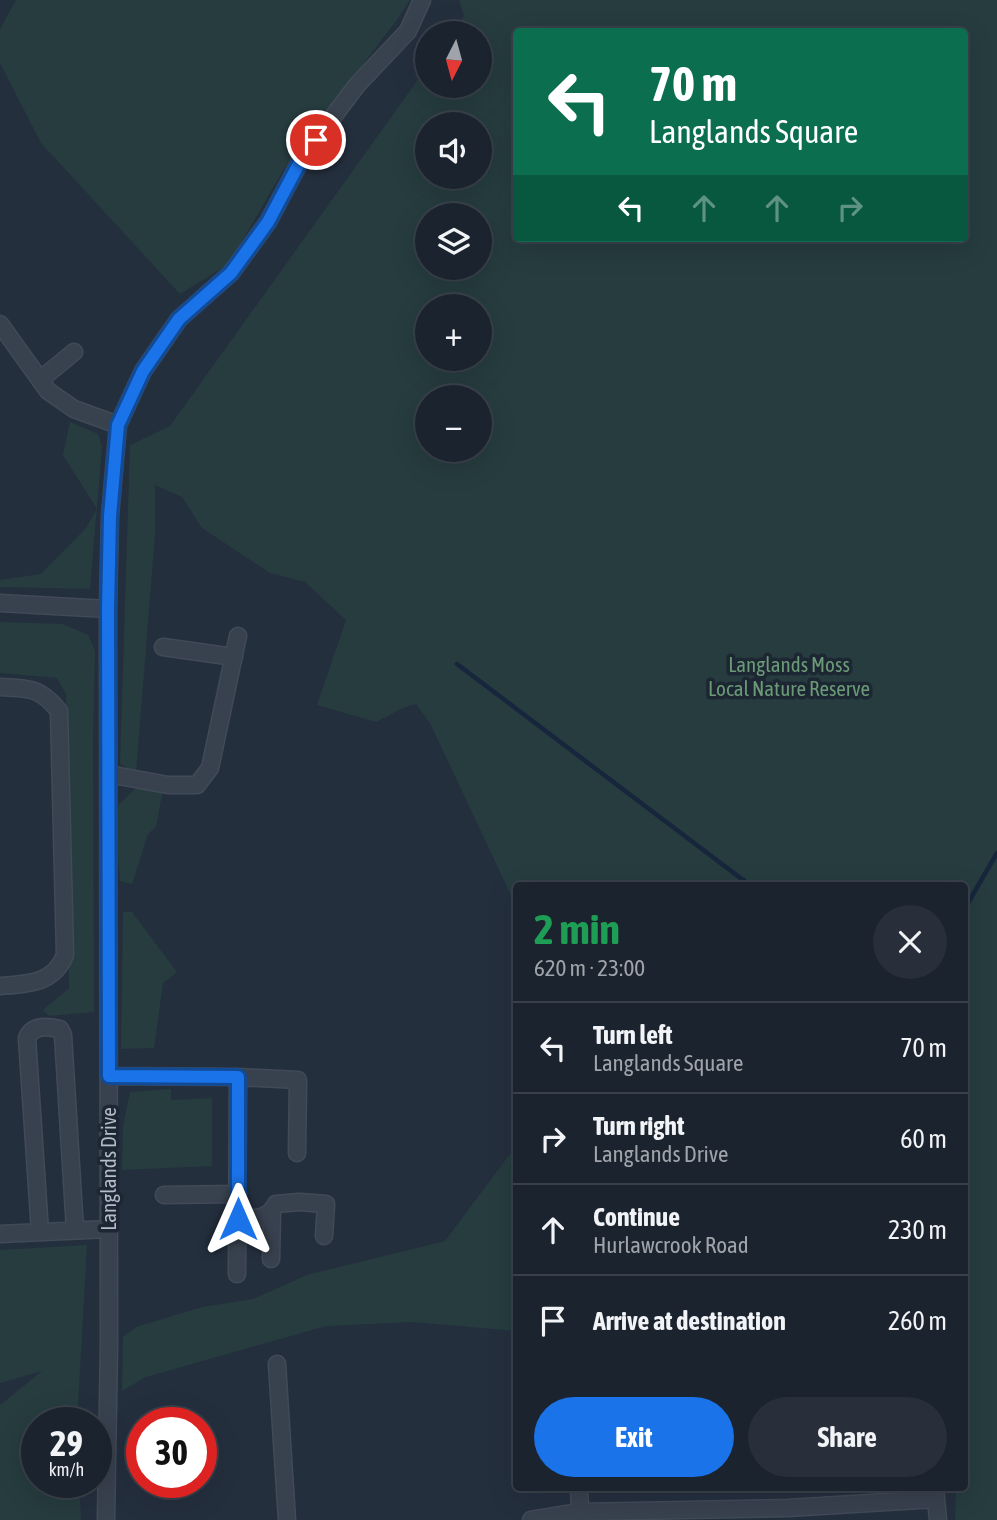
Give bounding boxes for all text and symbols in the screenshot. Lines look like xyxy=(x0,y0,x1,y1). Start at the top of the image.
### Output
north arrow xyxy=(415,21,492,98)
map controls xyxy=(415,21,492,462)
text: 70 m xyxy=(649,55,737,111)
icon: left xyxy=(534,56,625,147)
pin xyxy=(286,110,346,170)
button: sound xyxy=(415,112,492,189)
text: Langlands Square xyxy=(649,113,858,150)
icon: arrive xyxy=(297,121,335,159)
icon: left xyxy=(612,189,650,227)
icon: ahead xyxy=(685,189,723,227)
icon: ahead xyxy=(758,189,796,227)
icon: right xyxy=(831,189,869,227)
button: layers xyxy=(415,203,492,280)
button: + xyxy=(415,294,492,371)
button: − xyxy=(415,385,492,462)
park label: Langlands Moss Local Nature Reserve xyxy=(708,652,870,700)
text: 2 min xyxy=(534,905,620,953)
button: close xyxy=(873,905,947,979)
text: 620 m · 23:00 xyxy=(534,955,645,981)
text: Turn left xyxy=(593,1020,673,1050)
icon: left xyxy=(534,1029,572,1067)
text: 70 m xyxy=(900,1033,947,1063)
text: Langlands Square xyxy=(593,1050,743,1076)
street label: Langlands Drive xyxy=(96,1107,120,1231)
text: Turn right xyxy=(593,1111,684,1141)
icon: right xyxy=(534,1120,572,1158)
text: 60 m xyxy=(900,1124,947,1154)
text: Langlands Drive xyxy=(593,1141,728,1167)
position arrow xyxy=(201,1182,275,1256)
text: Continue xyxy=(593,1202,680,1232)
icon: ahead xyxy=(534,1211,572,1249)
text: 230 m xyxy=(888,1215,947,1245)
text: Hurlawcrook Road xyxy=(593,1232,749,1258)
icon: arrive xyxy=(534,1302,572,1340)
text: Arrive at destination xyxy=(593,1306,786,1336)
text: 260 m xyxy=(888,1306,947,1336)
button: Exit xyxy=(534,1397,734,1477)
button: Share xyxy=(748,1397,947,1477)
speed limit sign: 30 xyxy=(126,1407,217,1498)
text: 29 xyxy=(50,1423,83,1463)
text: km/h xyxy=(49,1459,84,1480)

